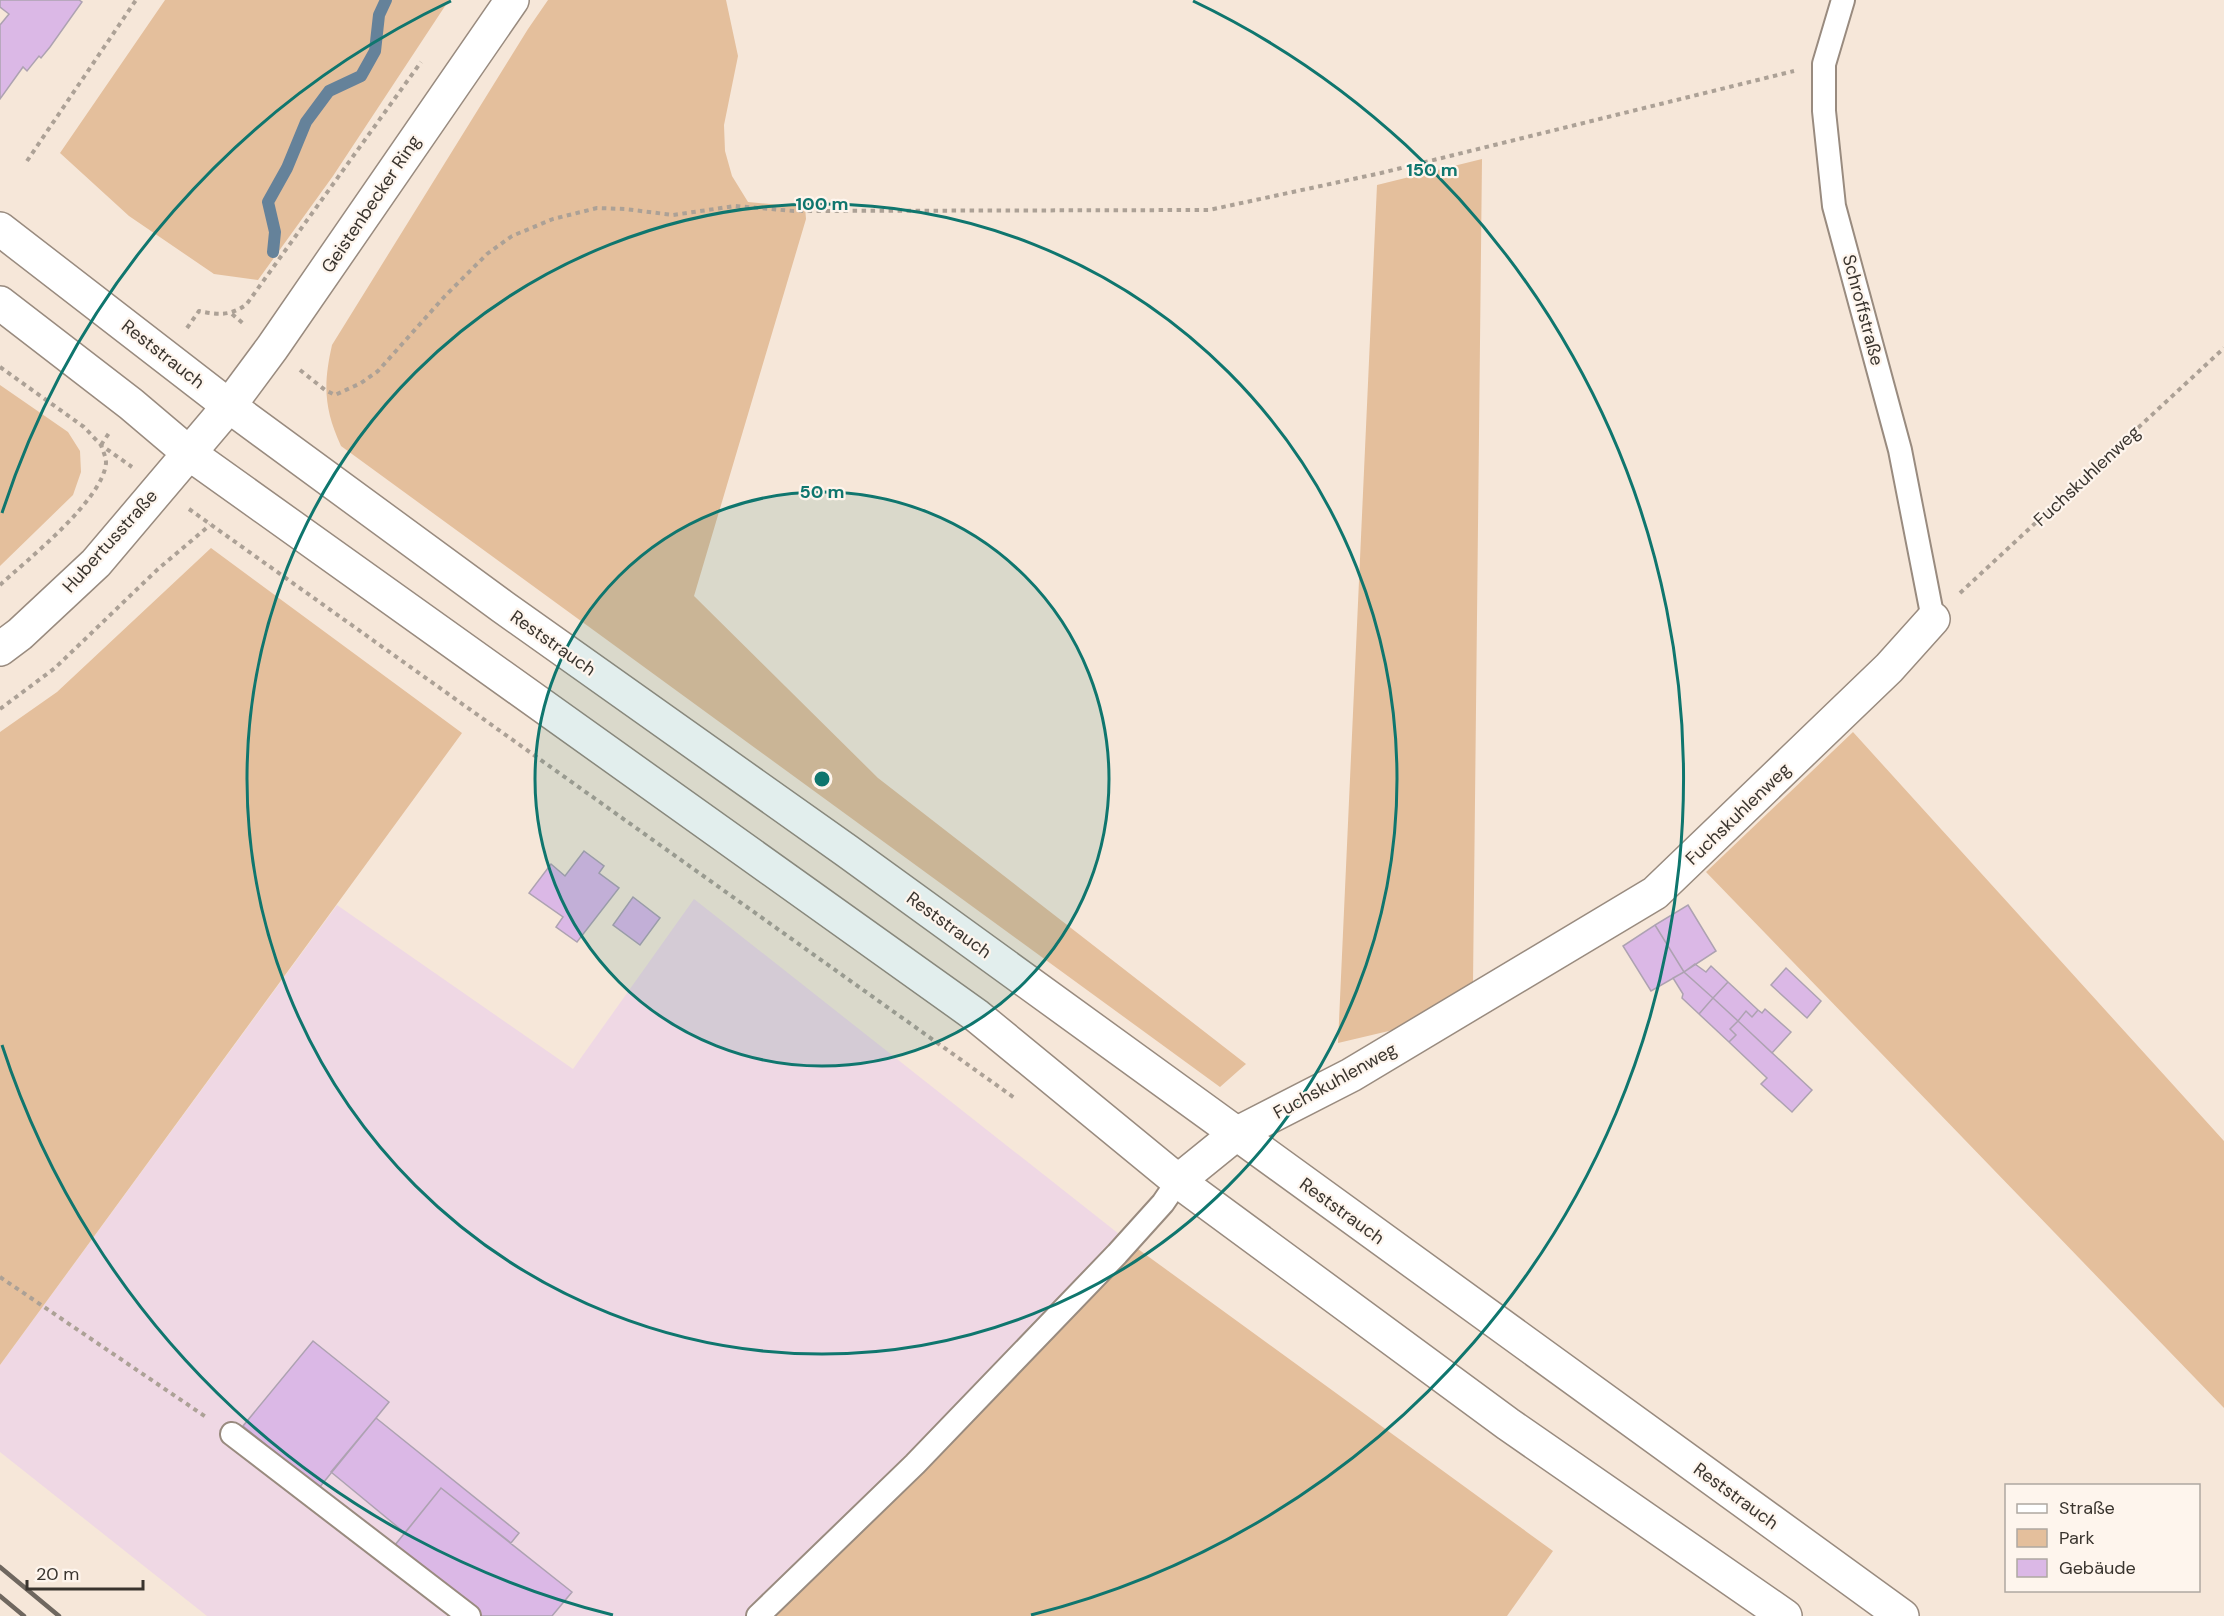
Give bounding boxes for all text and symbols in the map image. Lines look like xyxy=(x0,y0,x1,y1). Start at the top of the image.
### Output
street label: Geistenbecker Ring xyxy=(316,130,426,278)
text: 150 m xyxy=(1406,158,1458,182)
text: 100 m xyxy=(795,192,849,216)
street label: Schroffstraße xyxy=(1837,252,1889,368)
street label: Reststrauch xyxy=(117,314,209,394)
street label: Fuchskuhlenweg xyxy=(2029,420,2145,532)
text: 50 m xyxy=(799,480,845,504)
street label: Hubertusstraße xyxy=(57,484,163,598)
street label: Reststrauch xyxy=(505,605,601,681)
street label: Fuchskuhlenweg xyxy=(1680,758,1796,870)
centre of rings xyxy=(812,769,832,789)
street label: Reststrauch xyxy=(902,886,996,964)
street label: Fuchskuhlenweg xyxy=(1269,1037,1401,1125)
street label: Reststrauch xyxy=(1295,1172,1389,1250)
street label: Reststrauch xyxy=(1689,1457,1783,1535)
legend xyxy=(2005,1484,2200,1592)
text: Straße xyxy=(2059,1496,2115,1520)
text: Park xyxy=(2059,1526,2095,1550)
scale bar xyxy=(27,1553,142,1591)
text: Gebäude xyxy=(2059,1556,2136,1580)
text: 20 m xyxy=(36,1562,79,1586)

